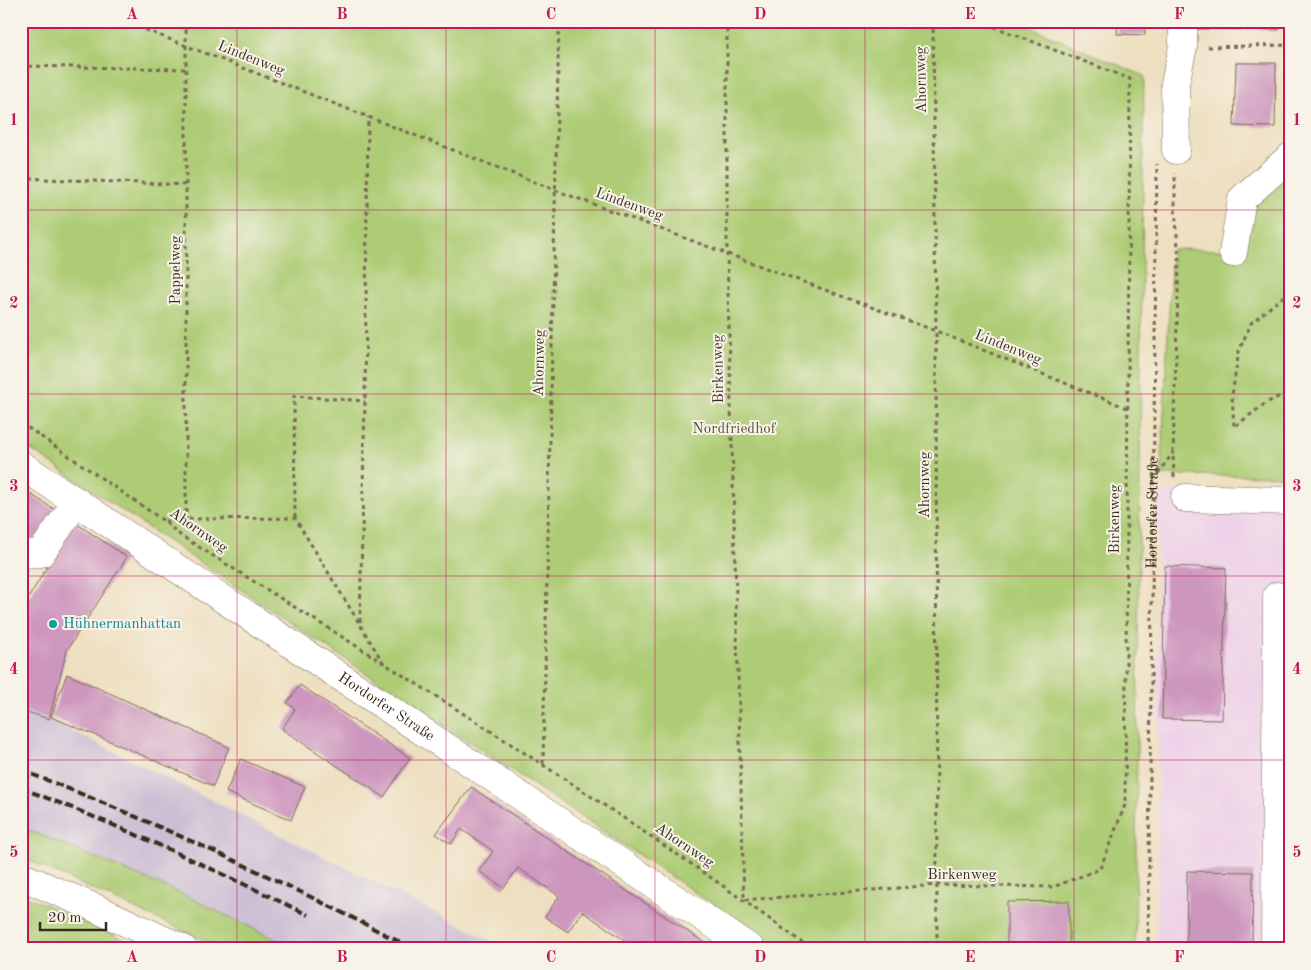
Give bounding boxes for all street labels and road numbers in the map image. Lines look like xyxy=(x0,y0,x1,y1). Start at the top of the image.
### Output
street label: Lindenweg xyxy=(215,39,287,79)
street label: Ahornweg xyxy=(914,46,930,114)
street label: Lindenweg xyxy=(593,186,665,224)
street label: Pappelweg xyxy=(169,235,184,305)
street label: Lindenweg xyxy=(972,328,1044,368)
street label: Ahornweg xyxy=(532,329,548,397)
street label: Birkenweg xyxy=(711,334,727,404)
street label: Ahornweg xyxy=(918,451,933,519)
street label: Hordorfer Straße xyxy=(1145,457,1161,569)
street label: Birkenweg xyxy=(1108,484,1123,554)
street label: Ahornweg xyxy=(166,506,230,556)
street label: Hordorfer Straße xyxy=(335,670,437,744)
street label: Ahornweg xyxy=(652,821,716,871)
street label: Birkenweg xyxy=(927,868,997,883)

